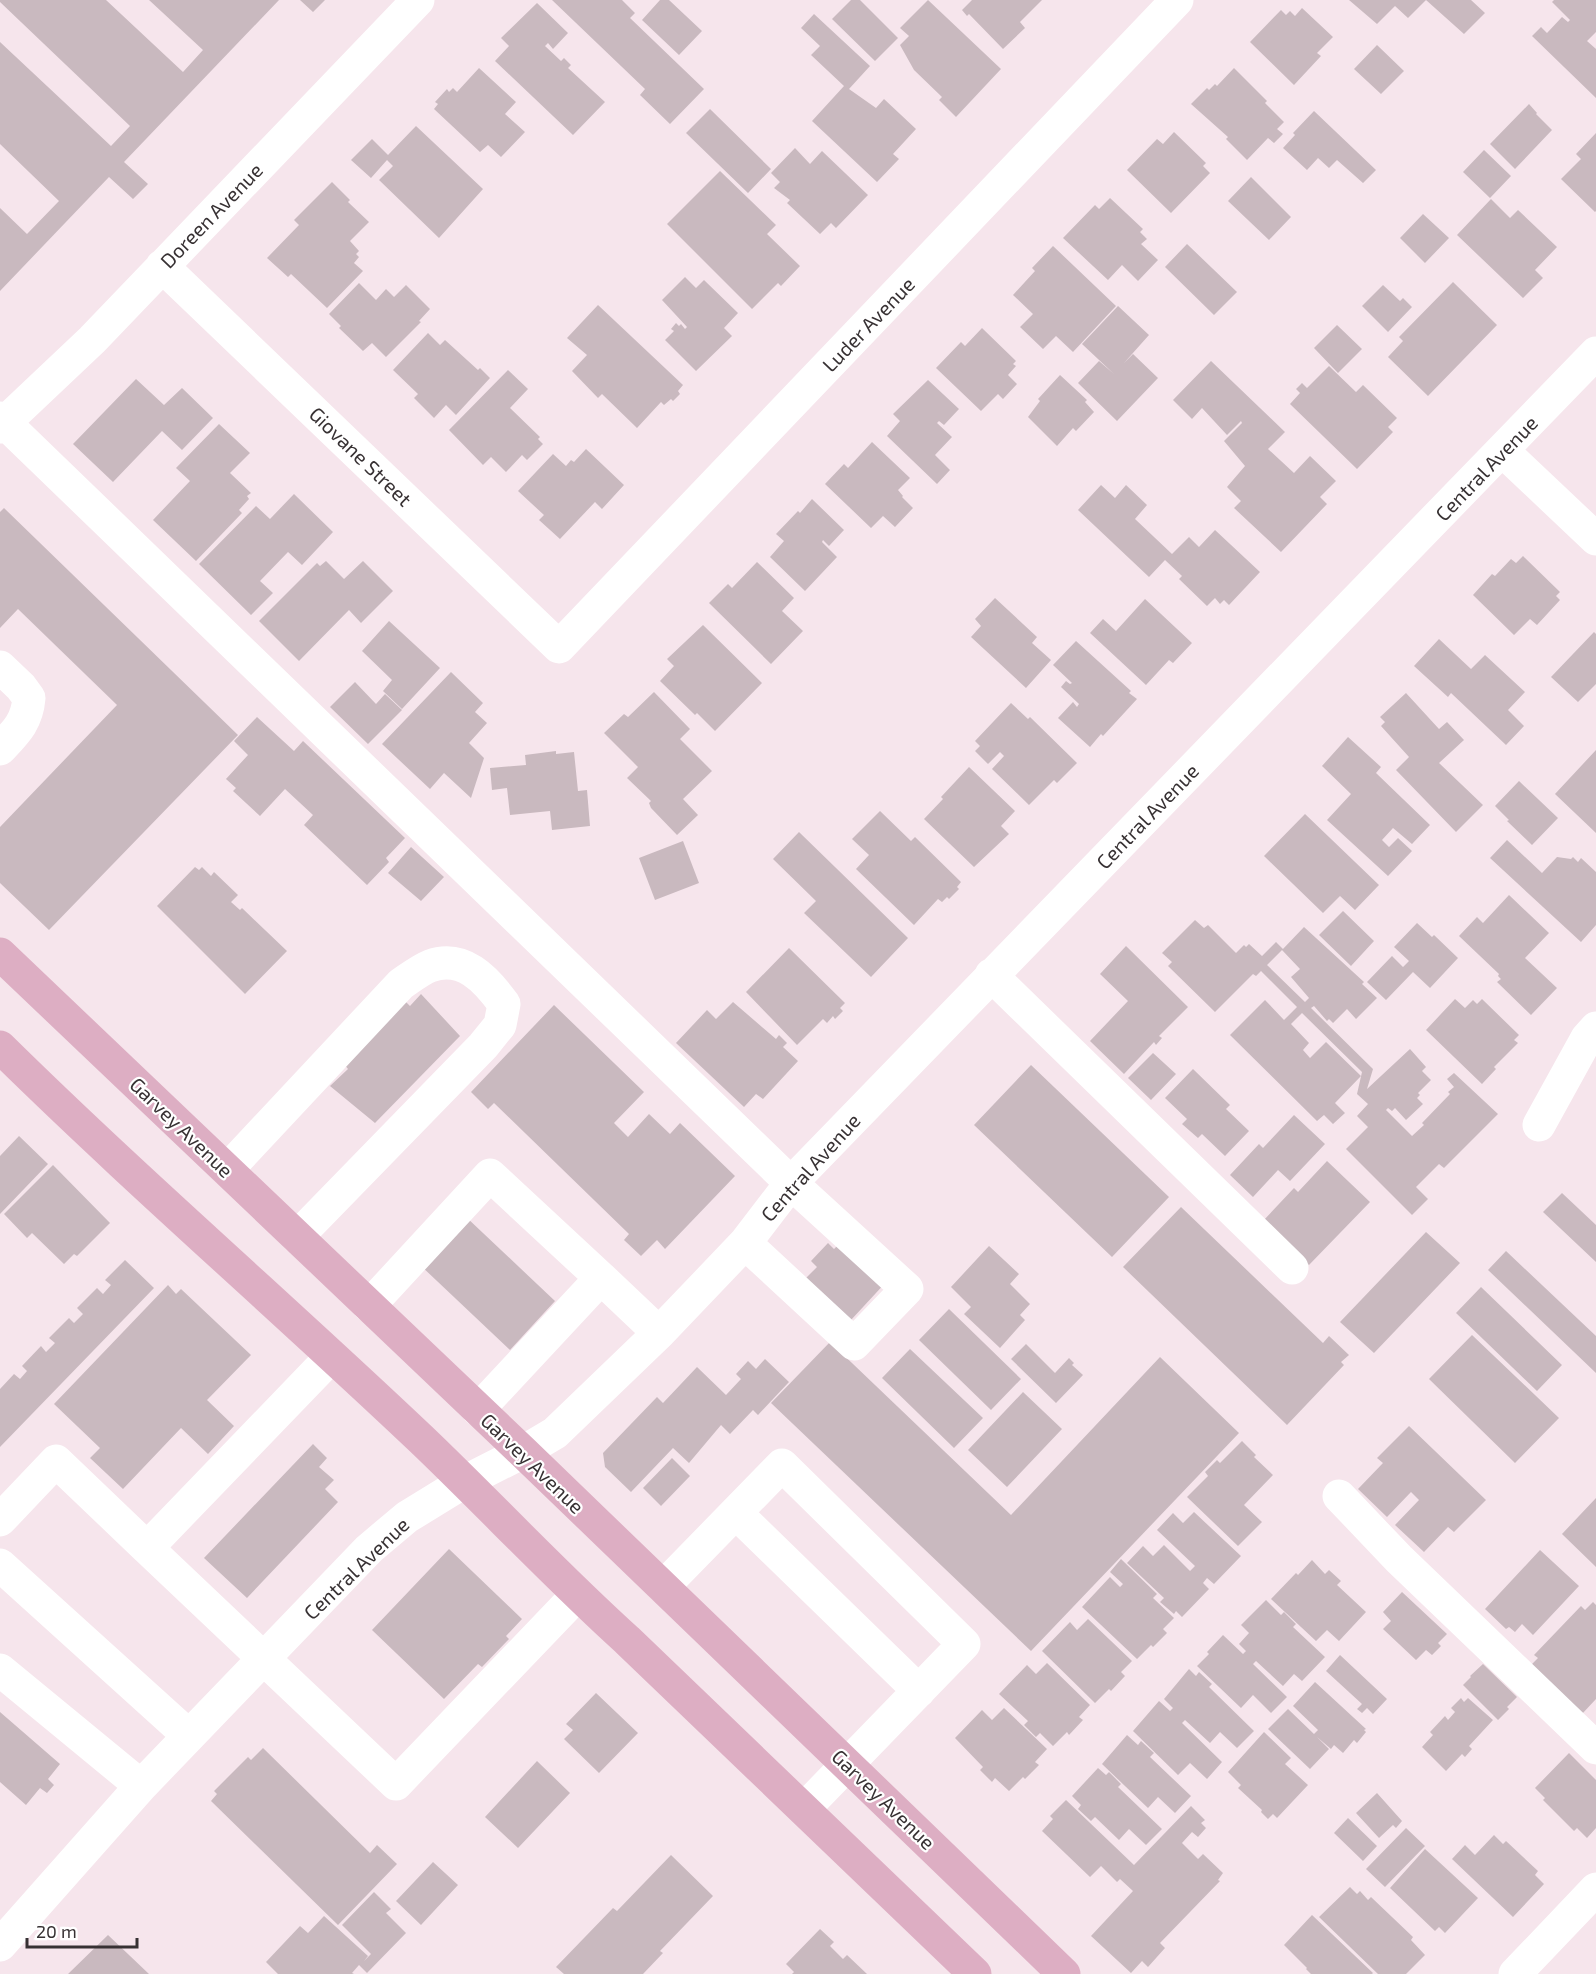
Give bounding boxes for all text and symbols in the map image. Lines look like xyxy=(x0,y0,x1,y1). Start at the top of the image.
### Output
street label: Doreen Avenue xyxy=(155,158,267,272)
street label: Luder Avenue xyxy=(817,272,919,376)
street label: Giovane Street xyxy=(305,401,417,511)
street label: Central Avenue xyxy=(1430,410,1542,526)
street label: Central Avenue xyxy=(1091,758,1203,874)
street label: Garvey Avenue xyxy=(126,1072,238,1182)
street label: Central Avenue xyxy=(755,1108,865,1226)
street label: Garvey Avenue xyxy=(477,1408,589,1518)
street label: Central Avenue xyxy=(298,1512,414,1624)
street label: Garvey Avenue xyxy=(828,1744,940,1854)
scale bar xyxy=(27,1911,136,1949)
text: 20 m xyxy=(36,1920,77,1942)

